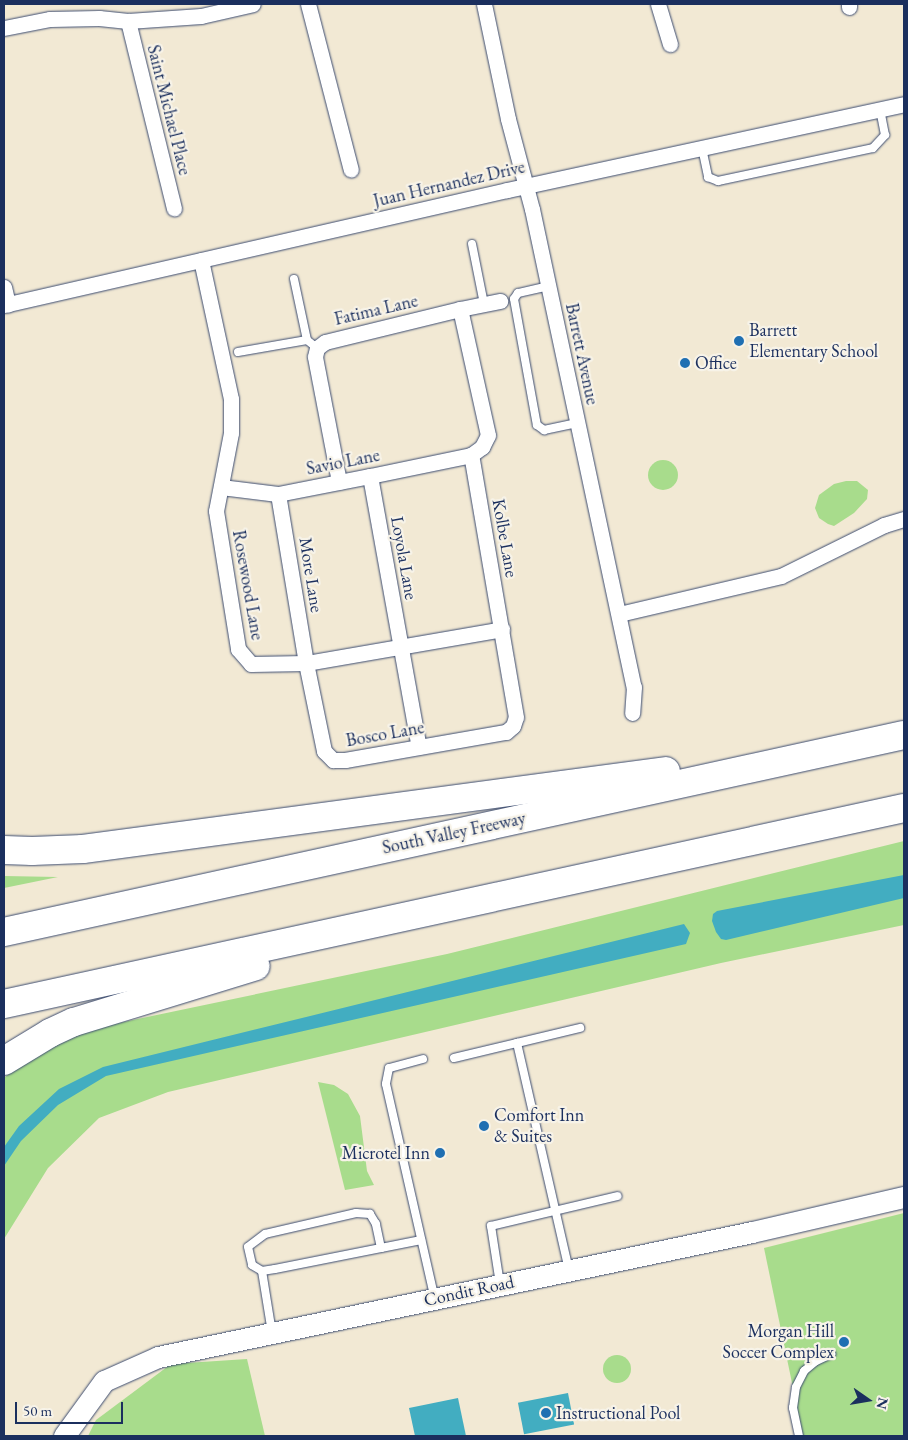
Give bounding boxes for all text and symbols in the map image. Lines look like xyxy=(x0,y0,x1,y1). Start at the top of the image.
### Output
street label: Saint Michael Place xyxy=(142,43,196,177)
street label: Juan Hernandez Drive xyxy=(371,156,527,212)
street label: Fatima Lane xyxy=(332,290,420,330)
street label: Barrett Avenue xyxy=(561,301,603,407)
place label: Barrett Elementary School xyxy=(749,320,878,362)
marker: Barrett Elementary School xyxy=(733,335,745,347)
place label: Office xyxy=(695,352,737,374)
marker: Office xyxy=(679,357,691,369)
street label: Savio Lane xyxy=(305,444,381,480)
street label: Kolbe Lane xyxy=(487,497,523,579)
street label: Loyola Lane xyxy=(386,515,422,601)
street label: Rosewood Lane xyxy=(228,528,268,642)
street label: More Lane xyxy=(294,536,328,614)
street label: Bosco Lane xyxy=(344,717,426,751)
street label: South Valley Freeway xyxy=(380,807,528,859)
place label: Comfort Inn & Suites xyxy=(494,1105,584,1148)
marker: Comfort Inn & Suites xyxy=(478,1120,490,1132)
place label: Microtel Inn xyxy=(342,1142,430,1164)
marker: Microtel Inn xyxy=(434,1147,446,1159)
street label: Condit Road xyxy=(422,1271,516,1311)
place label: Morgan Hill Soccer Complex xyxy=(723,1321,834,1364)
marker: Morgan Hill Soccer Complex xyxy=(838,1336,850,1348)
north arrow xyxy=(843,1375,893,1425)
scale bar xyxy=(18,1392,125,1424)
text: N xyxy=(873,1396,893,1411)
text: 50 m xyxy=(23,1401,52,1420)
place label: Instructional Pool xyxy=(556,1402,680,1424)
marker: Instructional Pool xyxy=(540,1407,552,1419)

